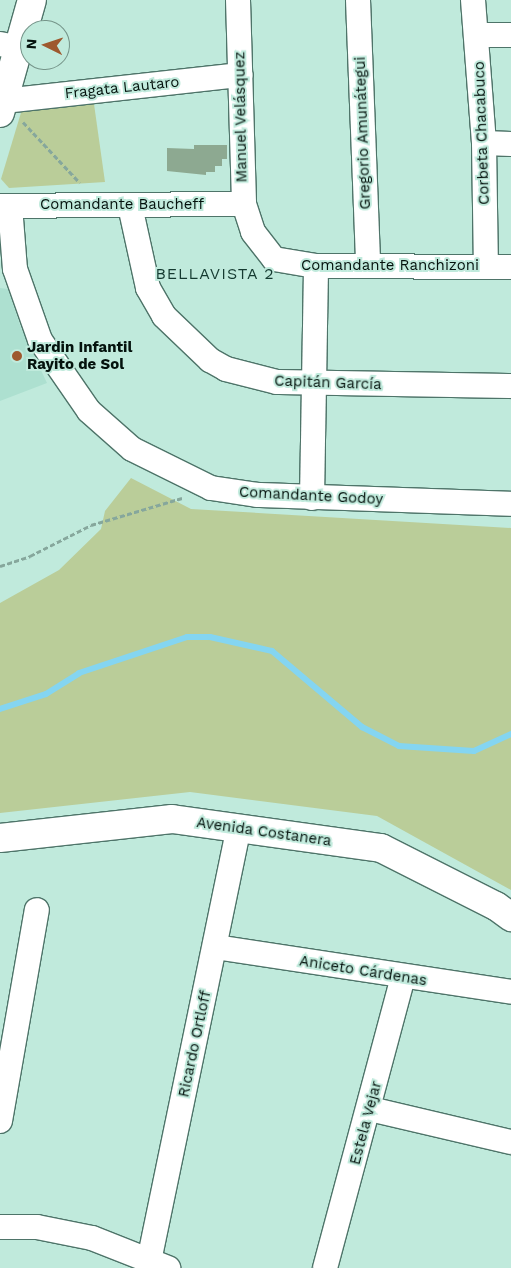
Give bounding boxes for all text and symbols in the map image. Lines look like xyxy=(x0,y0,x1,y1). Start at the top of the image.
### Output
north arrow xyxy=(20,20,70,70)
text: N xyxy=(23,38,39,50)
street label: Manuel Velásquez xyxy=(231,51,251,183)
street label: Gregorio Amunátegui xyxy=(351,56,375,210)
street label: Corbeta Chacabuco xyxy=(470,61,494,205)
street label: Fragata Lautaro xyxy=(64,73,180,103)
street label: Comandante Baucheff xyxy=(40,196,204,214)
street label: Comandante Ranchizoni xyxy=(301,257,479,275)
district label: BELLAVISTA 2 xyxy=(154,264,276,284)
place label: Jardin Infantil Rayito de Sol xyxy=(27,338,132,373)
marker: Jardin Infantil Rayito de Sol xyxy=(11,350,23,362)
street label: Capitán García xyxy=(274,372,382,394)
street label: Comandante Godoy xyxy=(238,483,384,509)
street label: Avenida Costanera xyxy=(195,814,333,850)
street label: Aniceto Cárdenas xyxy=(298,952,428,990)
street label: Ricardo Ortloff xyxy=(175,989,215,1099)
street label: Estela Vejar xyxy=(346,1079,386,1167)

